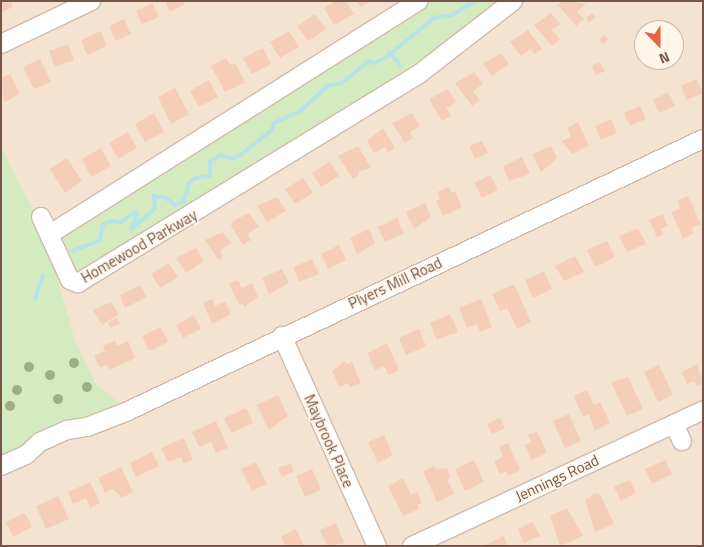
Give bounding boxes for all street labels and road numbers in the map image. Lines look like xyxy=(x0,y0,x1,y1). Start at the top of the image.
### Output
street label: Homewood Parkway xyxy=(78,205,200,287)
street label: Plyers Mill Road xyxy=(345,253,445,313)
street label: Maybrook Place xyxy=(300,391,358,491)
street label: Jennings Road xyxy=(513,451,601,505)

